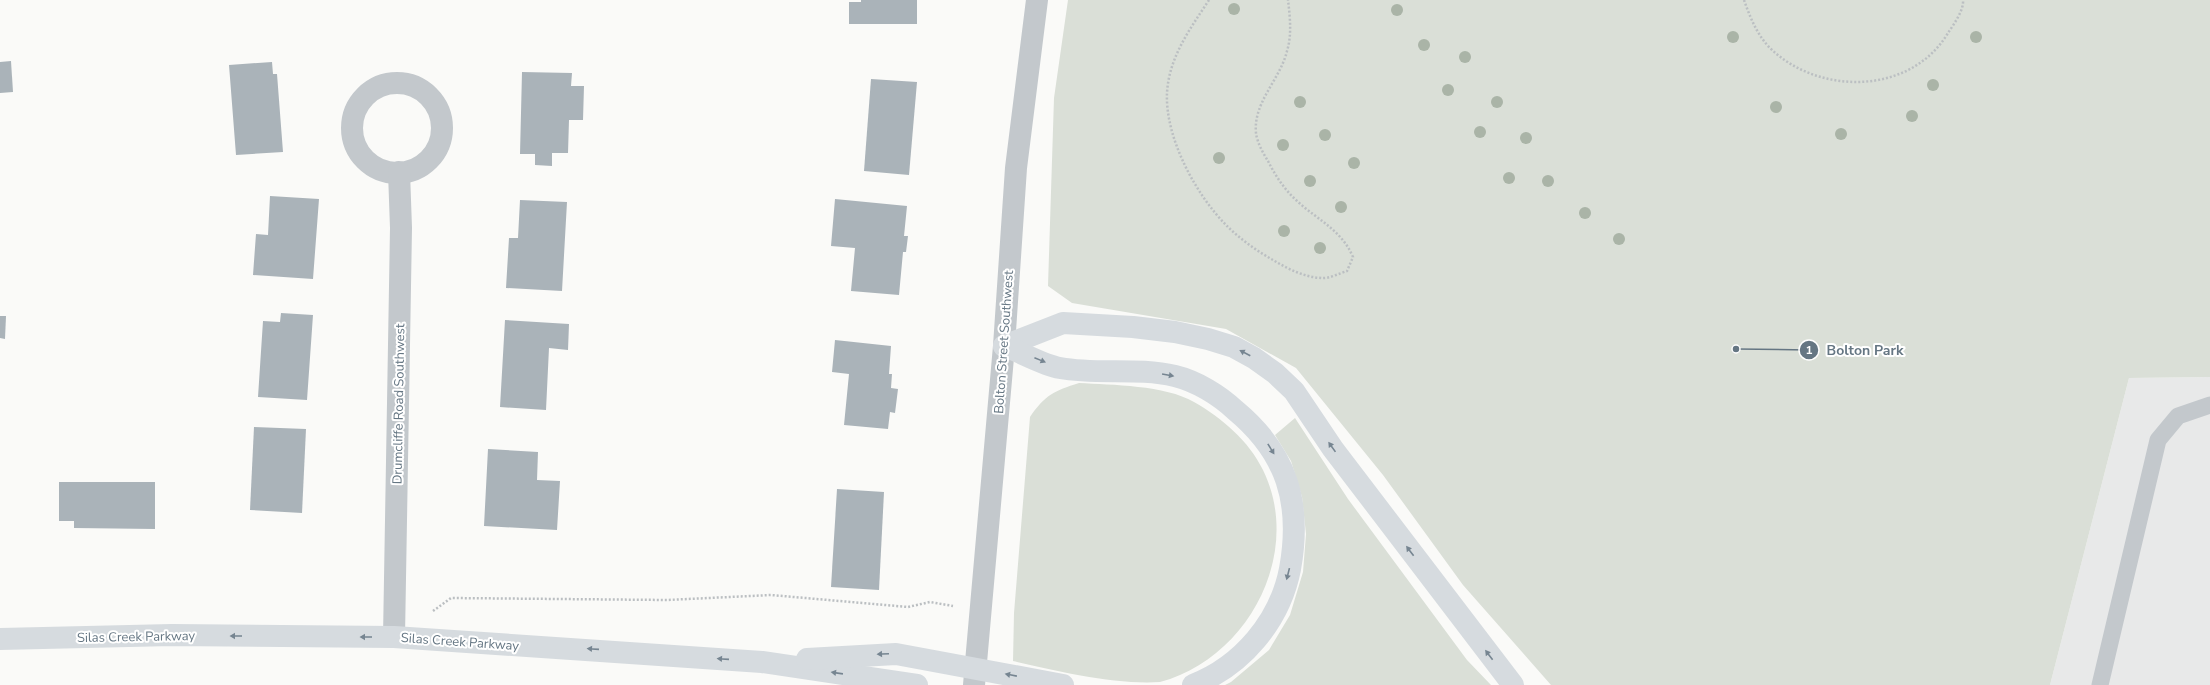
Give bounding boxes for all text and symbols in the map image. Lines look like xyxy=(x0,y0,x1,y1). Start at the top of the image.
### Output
street label: Bolton Street Southwest xyxy=(990,269,1018,414)
street label: Drumcliffe Road Southwest xyxy=(389,323,409,484)
callout: Bolton Park xyxy=(1799,337,1912,363)
text: Bolton Park xyxy=(1827,341,1904,360)
text: 1 xyxy=(1805,342,1813,358)
one-way arrow xyxy=(1239,350,1251,356)
one-way arrow xyxy=(1035,358,1047,364)
one-way arrow xyxy=(1162,372,1174,378)
one-way arrow xyxy=(1328,442,1336,453)
one-way arrow xyxy=(1268,443,1275,455)
one-way arrow xyxy=(1406,546,1415,557)
one-way arrow xyxy=(1285,568,1291,580)
street label: Silas Creek Parkway xyxy=(77,627,196,647)
street label: Silas Creek Parkway xyxy=(400,629,520,655)
one-way arrow xyxy=(229,633,242,639)
one-way arrow xyxy=(359,634,372,640)
one-way arrow xyxy=(587,646,599,653)
one-way arrow xyxy=(1485,649,1493,660)
one-way arrow xyxy=(877,651,889,658)
one-way arrow xyxy=(717,655,729,662)
one-way arrow xyxy=(831,670,843,676)
one-way arrow xyxy=(1005,672,1017,678)

